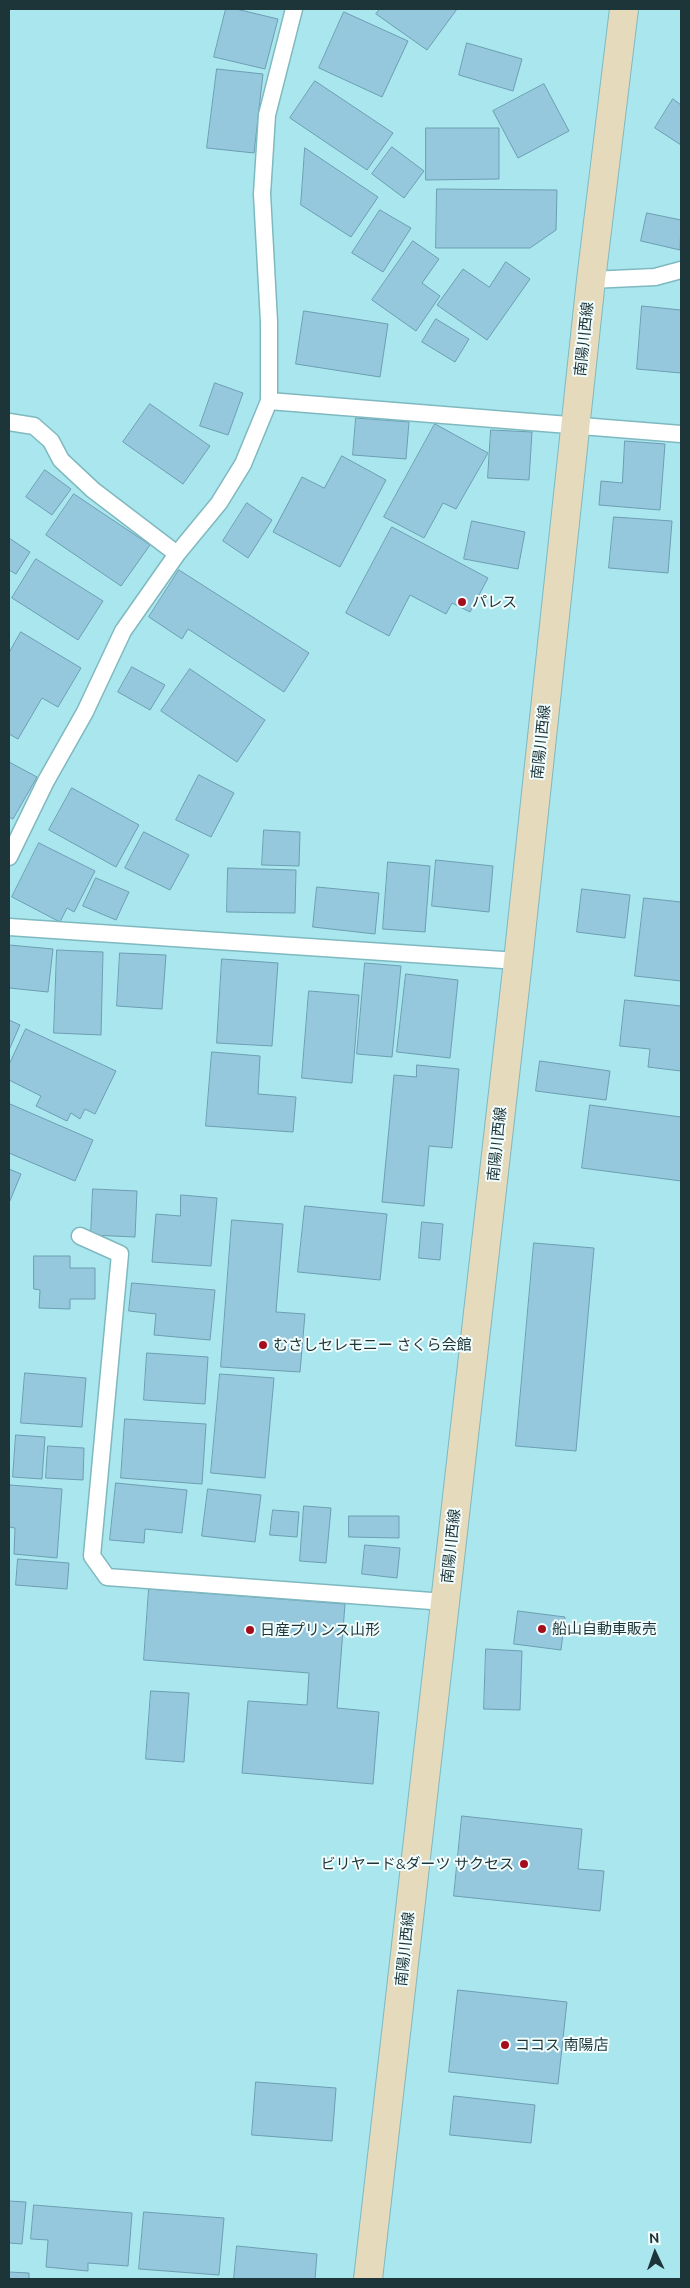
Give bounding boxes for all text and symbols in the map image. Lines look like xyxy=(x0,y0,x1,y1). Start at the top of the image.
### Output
street label: 南陽川西線 xyxy=(571,301,597,377)
place label: パレス xyxy=(472,593,517,611)
marker: パレス xyxy=(456,596,468,608)
street label: 南陽川西線 xyxy=(528,704,554,780)
street label: 南陽川西線 xyxy=(484,1106,510,1182)
place label: むさしセレモニー さくら会館 xyxy=(273,1336,471,1354)
marker: むさしセレモニー さくら会館 xyxy=(257,1339,269,1351)
street label: 南陽川西線 xyxy=(438,1508,464,1584)
place label: 船山自動車販売 xyxy=(552,1620,657,1638)
place label: 日産プリンス山形 xyxy=(260,1621,380,1639)
marker: 船山自動車販売 xyxy=(536,1623,548,1635)
marker: 日産プリンス山形 xyxy=(244,1624,256,1636)
place label: ビリヤード&ダーツ サクセス xyxy=(321,1855,514,1873)
marker: ビリヤード&ダーツ サクセス xyxy=(518,1858,530,1870)
street label: 南陽川西線 xyxy=(392,1911,418,1987)
place label: ココス 南陽店 xyxy=(515,2036,608,2054)
marker: ココス 南陽店 xyxy=(499,2039,511,2051)
north arrow xyxy=(630,2228,680,2278)
text: N xyxy=(649,2230,660,2246)

